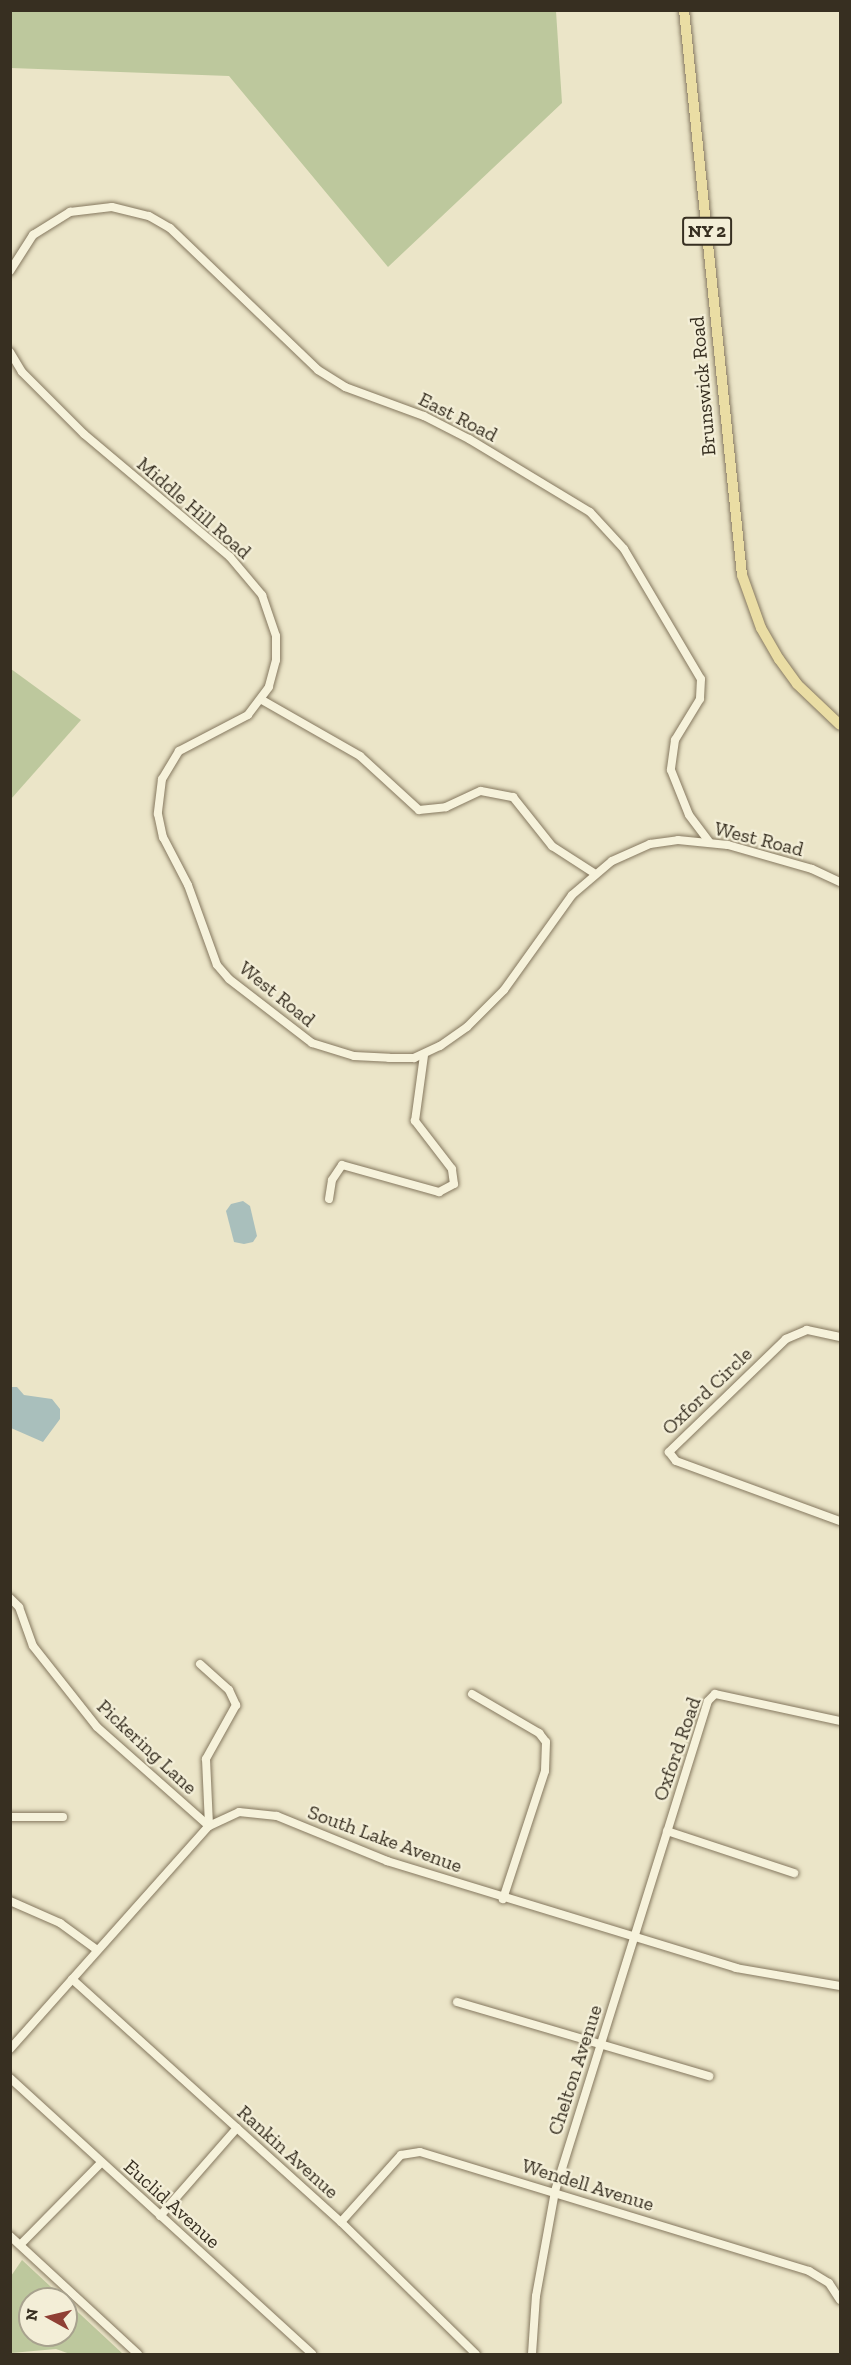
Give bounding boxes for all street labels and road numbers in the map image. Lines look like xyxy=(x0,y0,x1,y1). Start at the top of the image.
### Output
road number: NY 2 xyxy=(682,216,732,246)
street label: Brunswick Road xyxy=(685,315,721,457)
street label: East Road xyxy=(415,387,501,447)
street label: Middle Hill Road xyxy=(132,452,256,564)
street label: West Road xyxy=(712,816,806,862)
street label: West Road xyxy=(234,956,320,1032)
street label: Oxford Circle xyxy=(657,1342,757,1440)
street label: Oxford Road xyxy=(648,1694,706,1804)
street label: Pickering Lane xyxy=(92,1695,202,1799)
street label: South Lake Avenue xyxy=(304,1800,466,1878)
street label: Chelton Avenue xyxy=(543,2002,607,2138)
street label: Rankin Avenue xyxy=(232,2100,344,2204)
street label: Wendell Avenue xyxy=(519,2153,657,2217)
street label: Euclid Avenue xyxy=(119,2154,225,2254)

